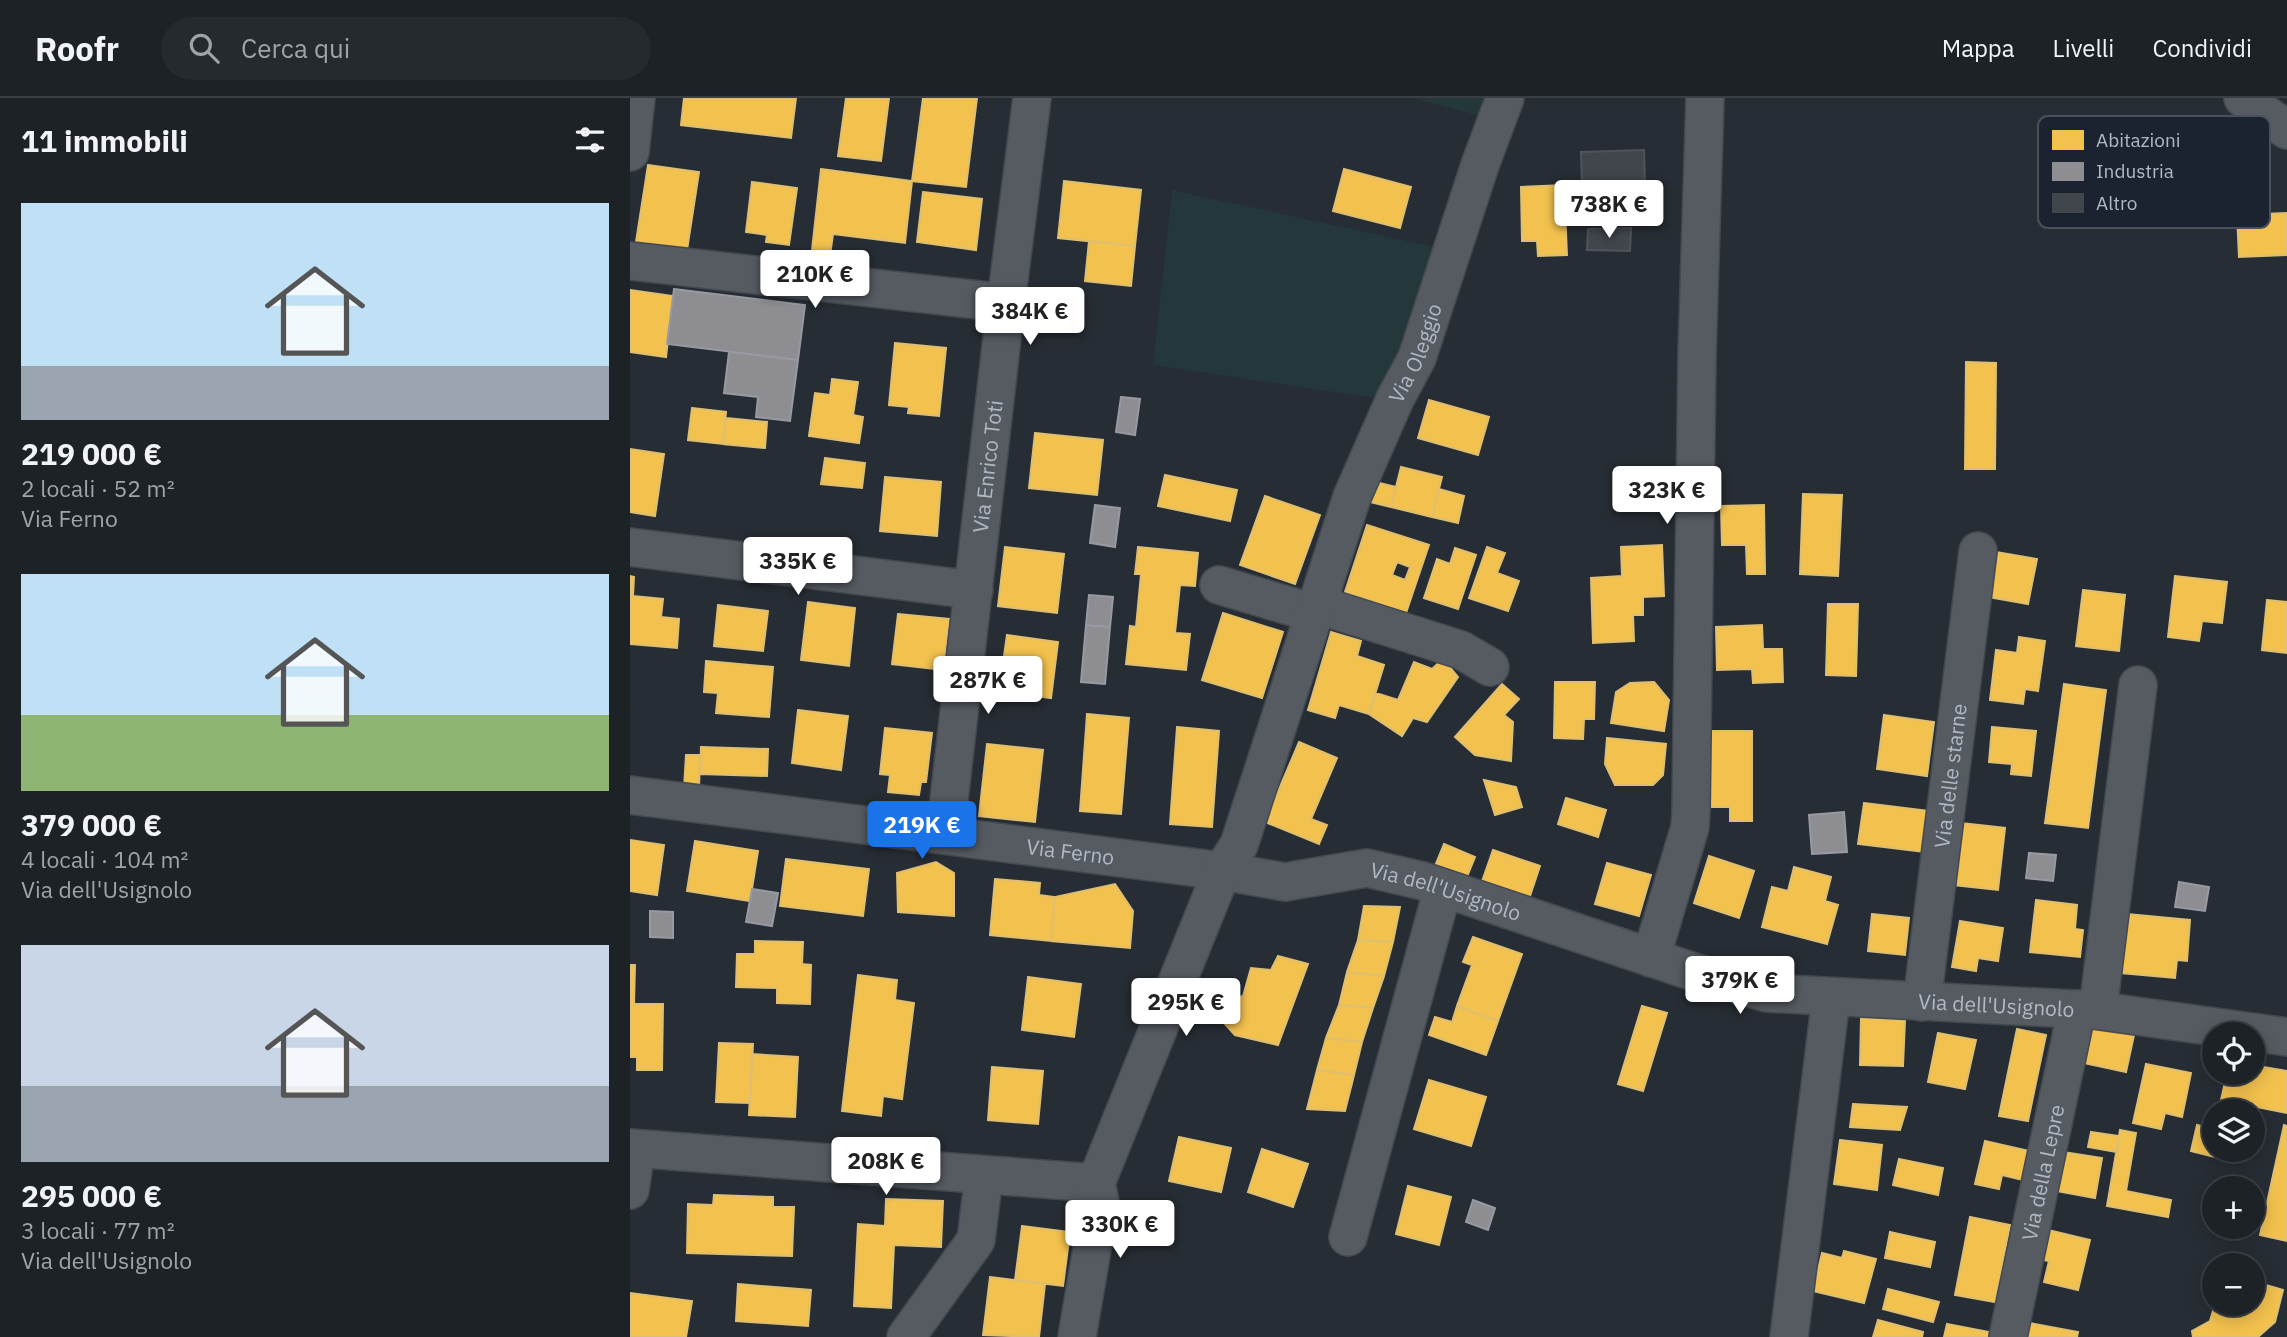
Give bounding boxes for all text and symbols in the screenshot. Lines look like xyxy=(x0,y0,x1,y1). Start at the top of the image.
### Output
search box xyxy=(161,17,651,80)
text: Roofr xyxy=(35,27,119,70)
icon: search xyxy=(185,29,223,67)
text: Cerca qui xyxy=(241,31,350,65)
text: Mappa xyxy=(1942,32,2015,64)
text: Livelli xyxy=(2053,32,2114,64)
text: Condividi xyxy=(2152,32,2252,64)
legend xyxy=(2038,116,2270,228)
text: 11 immobili xyxy=(21,121,188,160)
icon: filters xyxy=(571,121,609,159)
text: Abitazioni xyxy=(2096,128,2181,152)
text: Industria xyxy=(2096,159,2174,183)
pin: 738K € xyxy=(1552,180,1666,240)
text: 738K € xyxy=(1570,188,1648,218)
text: Altro xyxy=(2096,191,2137,215)
icon: home xyxy=(252,248,378,374)
pin: 210K € xyxy=(758,250,872,310)
text: 210K € xyxy=(776,258,854,288)
pin: 384K € xyxy=(973,288,1087,347)
text: 384K € xyxy=(991,295,1069,325)
street label: Via Oleggio xyxy=(1382,300,1448,408)
street label: Via Enrico Toti xyxy=(966,398,1009,534)
text: 219 000 € xyxy=(21,434,162,473)
pin: 323K € xyxy=(1610,466,1724,526)
text: 2 locali · 52 m² xyxy=(21,473,175,503)
text: 323K € xyxy=(1628,474,1706,504)
text: Via Ferno xyxy=(21,503,118,533)
pin: 335K € xyxy=(741,538,855,597)
text: 335K € xyxy=(759,545,837,575)
icon: home xyxy=(252,619,378,745)
pin: 287K € xyxy=(931,656,1045,716)
text: 287K € xyxy=(949,664,1027,694)
street label: Via delle starne xyxy=(1927,702,1973,850)
pin: 219K € xyxy=(865,802,979,861)
text: 379 000 € xyxy=(21,805,162,844)
text: 219K € xyxy=(883,809,961,839)
street label: Via Ferno xyxy=(1025,832,1116,871)
text: 4 locali · 104 m² xyxy=(21,844,188,874)
street label: Via dell'Usignolo xyxy=(1368,855,1525,927)
text: Via dell'Usignolo xyxy=(21,874,192,904)
pin: 379K € xyxy=(1683,956,1797,1016)
text: 379K € xyxy=(1701,964,1779,994)
pin: 295K € xyxy=(1129,978,1243,1038)
text: 295K € xyxy=(1147,986,1225,1016)
street label: Via dell'Usignolo xyxy=(1918,987,2075,1023)
icon: home xyxy=(252,990,378,1116)
map controls xyxy=(2202,1022,2265,1316)
button: locate xyxy=(2202,1022,2265,1085)
button: layers xyxy=(2202,1099,2265,1162)
street label: Via della Lepre xyxy=(2015,1102,2071,1243)
pin: 208K € xyxy=(829,1138,943,1197)
text: 208K € xyxy=(847,1145,925,1175)
text: 295 000 € xyxy=(21,1176,162,1215)
button: + xyxy=(2202,1176,2265,1239)
pin: 330K € xyxy=(1063,1200,1177,1260)
text: 330K € xyxy=(1081,1208,1159,1238)
text: 3 locali · 77 m² xyxy=(21,1215,175,1245)
text: Via dell'Usignolo xyxy=(21,1245,192,1275)
button: − xyxy=(2202,1253,2265,1316)

